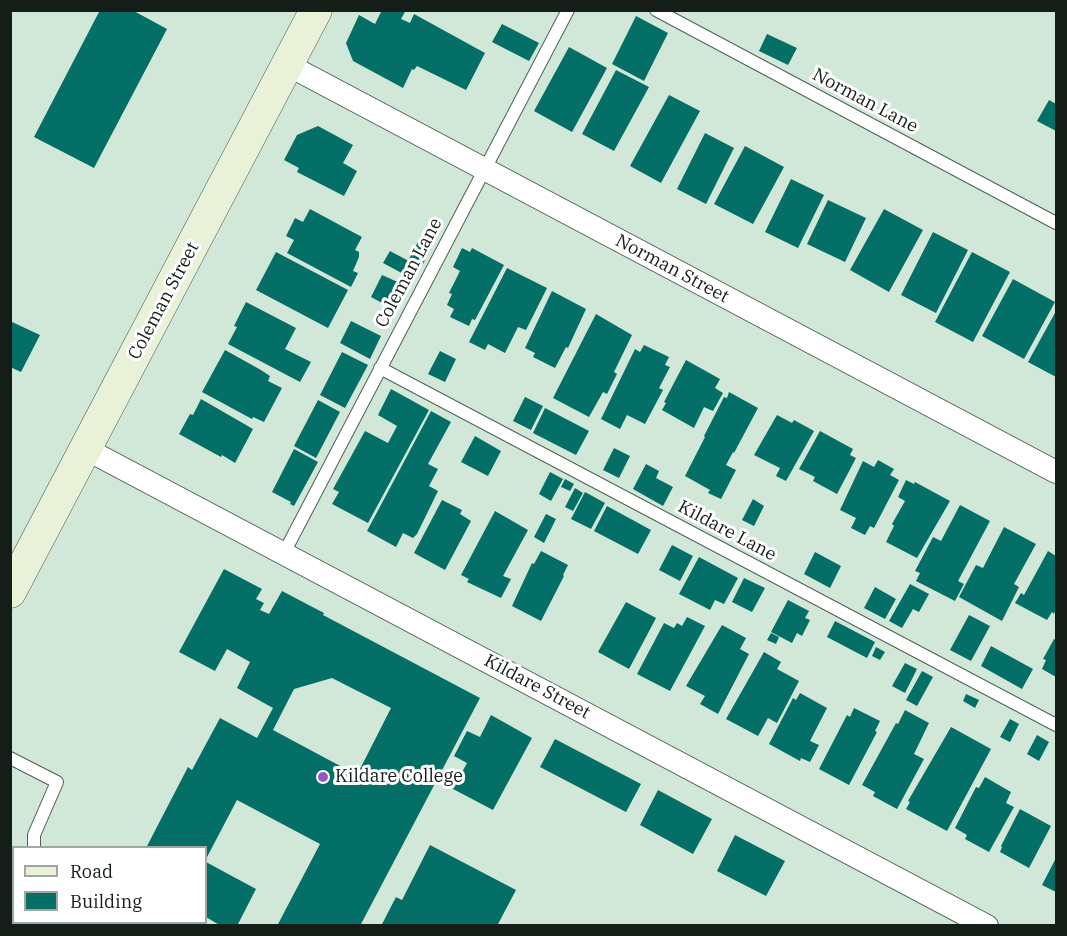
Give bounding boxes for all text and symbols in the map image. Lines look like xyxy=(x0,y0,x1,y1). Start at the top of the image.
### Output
street label: Norman Lane xyxy=(809,64,921,138)
street label: Coleman Lane xyxy=(371,214,447,332)
street label: Norman Street xyxy=(612,230,732,308)
street label: Coleman Street xyxy=(124,239,204,363)
street label: Kildare Lane xyxy=(674,496,780,566)
street label: Kildare Street xyxy=(480,650,594,724)
place label: Kildare College xyxy=(335,766,463,788)
marker: Kildare College xyxy=(316,770,330,784)
legend xyxy=(12,846,207,924)
text: Road xyxy=(70,860,113,883)
text: Building xyxy=(70,890,142,913)

